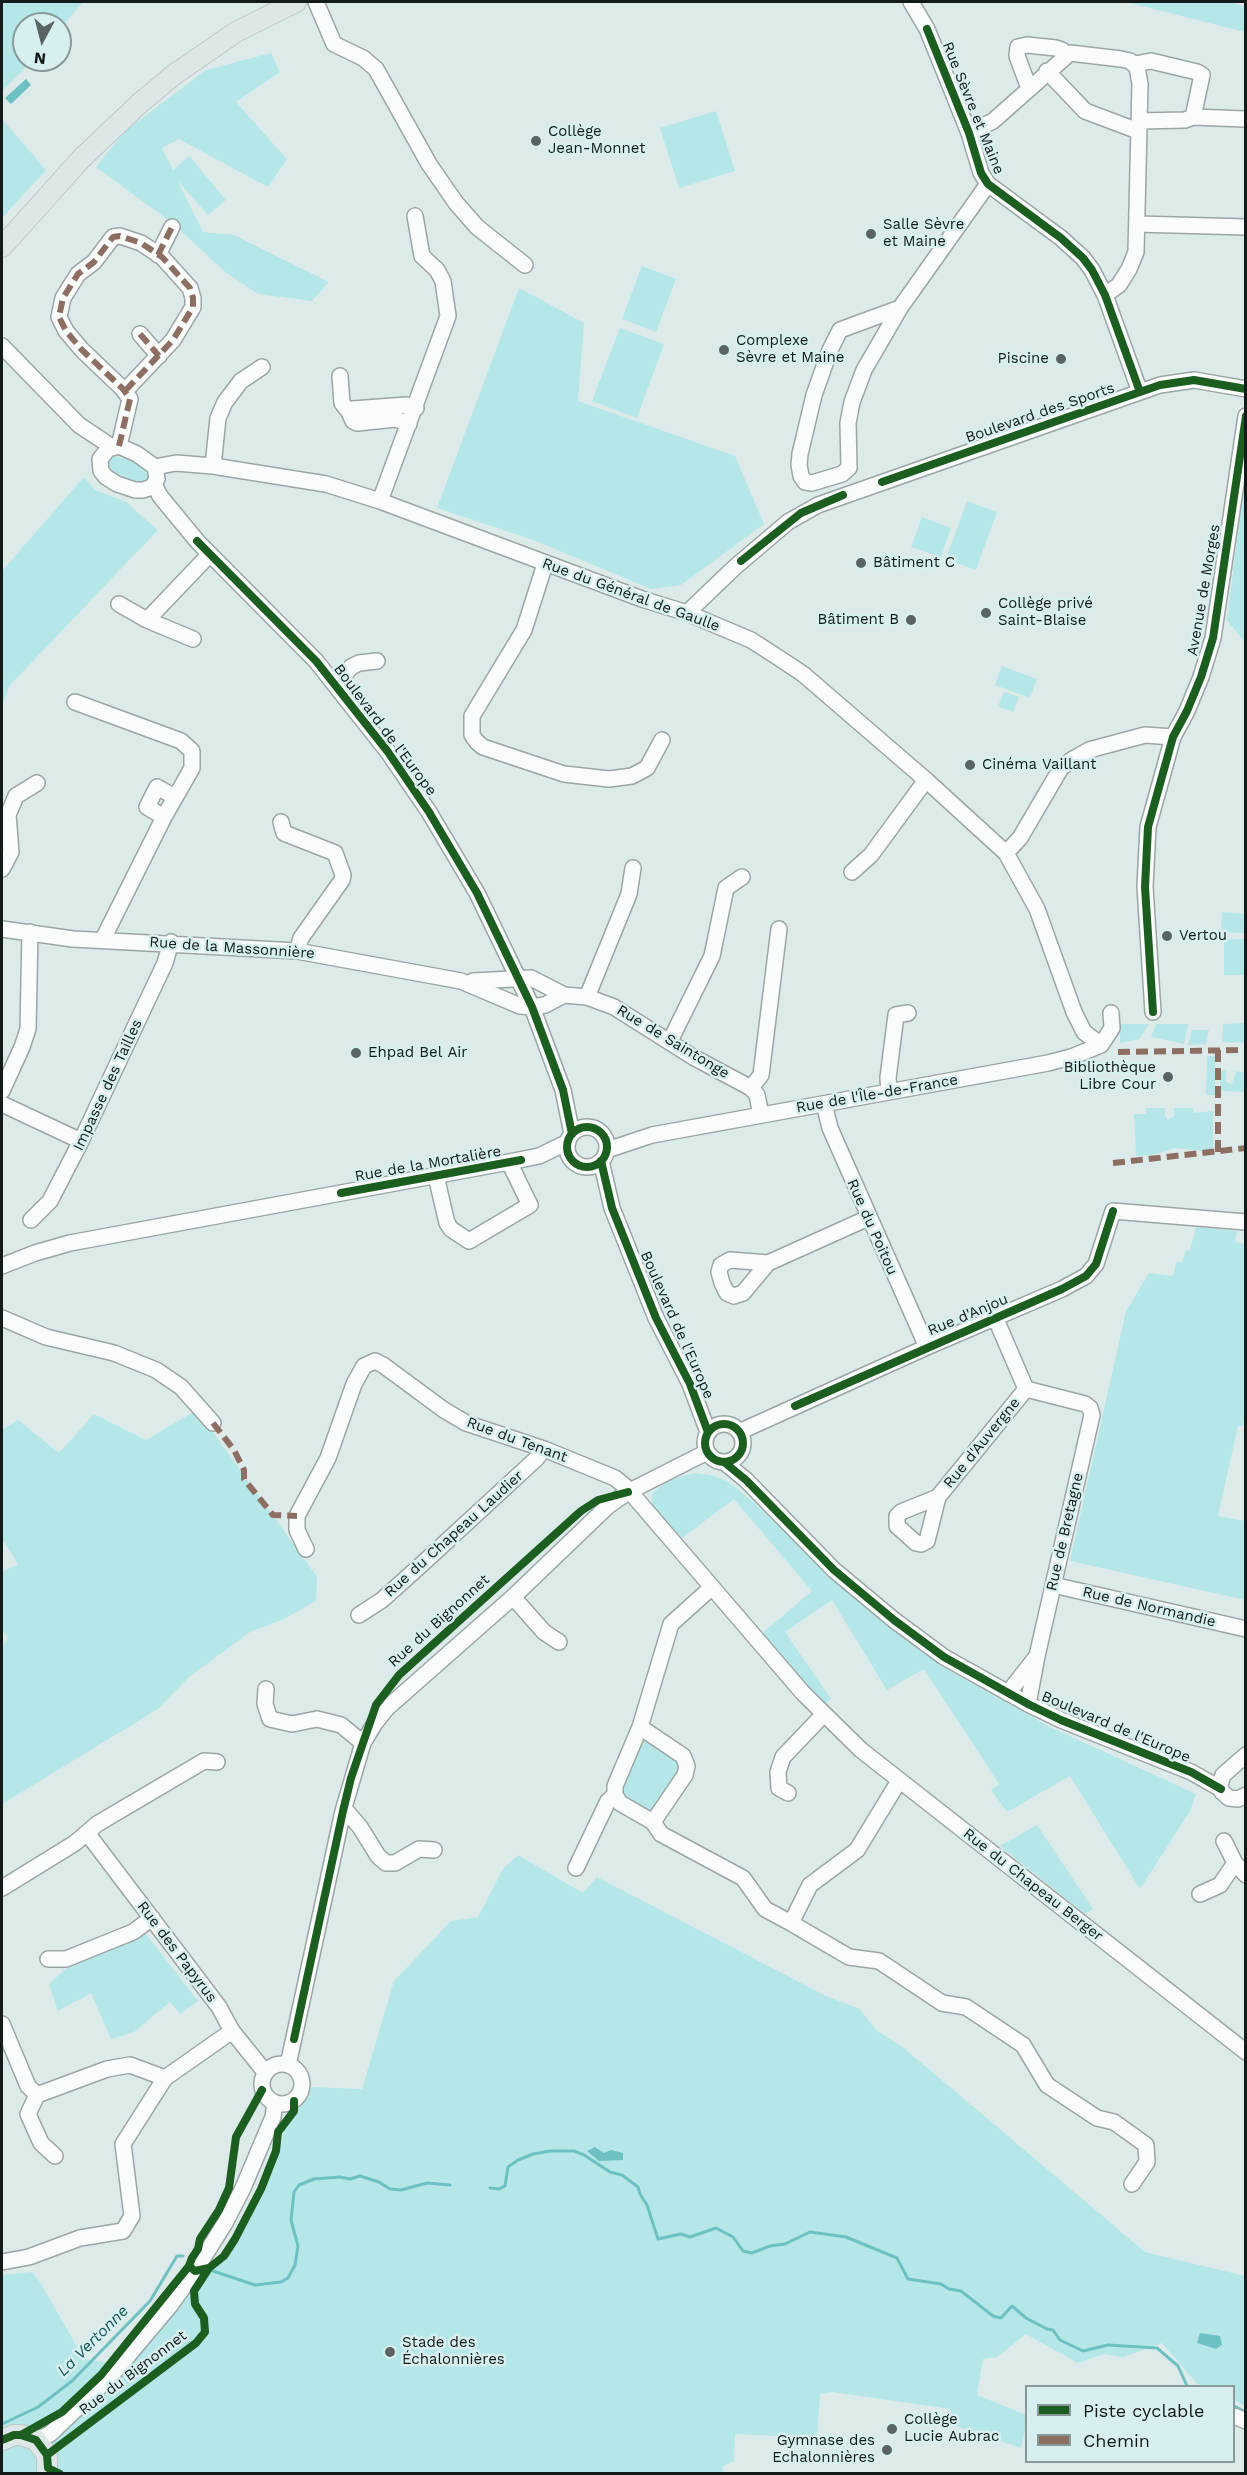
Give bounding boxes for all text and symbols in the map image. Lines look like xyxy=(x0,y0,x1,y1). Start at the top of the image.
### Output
north arrow xyxy=(12,12,72,72)
street label: Rue Sèvre et Maine xyxy=(938,39,1008,177)
text: N xyxy=(33,48,47,69)
place label: Collège Jean-Monnet xyxy=(548,123,645,158)
marker: Collège Jean-Monnet xyxy=(529,134,543,148)
place label: Salle Sèvre et Maine xyxy=(883,216,964,251)
marker: Salle Sèvre et Maine xyxy=(864,227,878,241)
place label: Complexe Sèvre et Maine xyxy=(736,332,844,367)
marker: Complexe Sèvre et Maine xyxy=(717,343,731,357)
place label: Piscine xyxy=(998,350,1049,368)
marker: Piscine xyxy=(1054,352,1068,366)
street label: Boulevard des Sports xyxy=(963,379,1117,447)
street label: Avenue de Morges xyxy=(1184,523,1224,657)
street label: Rue du Général de Gaulle xyxy=(540,554,722,636)
place label: Bâtiment C xyxy=(873,554,955,572)
marker: Bâtiment C xyxy=(854,556,868,570)
place label: Collège privé Saint-Blaise xyxy=(998,595,1093,630)
marker: Collège privé Saint-Blaise xyxy=(979,606,993,620)
place label: Bâtiment B xyxy=(817,611,899,629)
marker: Bâtiment B xyxy=(904,613,918,627)
street label: Boulevard de l'Europe xyxy=(330,661,440,799)
place label: Cinéma Vaillant xyxy=(982,756,1097,774)
marker: Cinéma Vaillant xyxy=(963,758,977,772)
place label: Vertou xyxy=(1179,927,1227,945)
marker: Vertou xyxy=(1160,929,1174,943)
street label: Rue de la Massonnière xyxy=(149,933,315,963)
street label: Rue de Saintonge xyxy=(613,1001,733,1083)
street label: Impasse des Tailles xyxy=(70,1016,146,1154)
place label: Ehpad Bel Air xyxy=(368,1044,467,1062)
marker: Ehpad Bel Air xyxy=(349,1046,363,1060)
place label: Bibliothèque Libre Cour xyxy=(1064,1059,1156,1094)
marker: Bibliothèque Libre Cour xyxy=(1161,1070,1175,1084)
street label: Rue de l'Île-de-France xyxy=(795,1071,959,1117)
street label: Rue de la Mortalière xyxy=(354,1142,502,1186)
street label: Rue du Poitou xyxy=(843,1176,901,1278)
street label: Boulevard de l'Europe xyxy=(636,1248,718,1402)
street label: Rue d'Anjou xyxy=(925,1290,1011,1340)
street label: Rue d'Auvergne xyxy=(940,1394,1024,1492)
street label: Rue du Tenant xyxy=(464,1413,570,1467)
street label: Rue du Chapeau Laudier xyxy=(381,1467,527,1601)
street label: Rue de Bretagne xyxy=(1043,1471,1087,1593)
street label: Rue du Bignonnet xyxy=(385,1571,493,1671)
street label: Rue de Normandie xyxy=(1081,1583,1217,1631)
street label: Boulevard de l'Europe xyxy=(1039,1687,1193,1767)
street label: Rue du Chapeau Berger xyxy=(959,1825,1107,1945)
street label: Rue des Papyrus xyxy=(133,1898,221,2006)
water label: La Vertonne xyxy=(53,2301,133,2381)
street label: Rue du Bignonnet xyxy=(76,2327,190,2419)
place label: Stade des Échalonnières xyxy=(402,2334,505,2369)
marker: Stade des Échalonnières xyxy=(383,2345,397,2359)
legend xyxy=(1025,2385,1235,2463)
text: Piste cyclable xyxy=(1083,2400,1204,2421)
place label: Collège Lucie Aubrac xyxy=(904,2411,999,2446)
marker: Collège Lucie Aubrac xyxy=(885,2422,899,2436)
text: Chemin xyxy=(1083,2430,1150,2451)
place label: Gymnase des Echalonnières xyxy=(772,2432,875,2467)
marker: Gymnase des Echalonnières xyxy=(880,2443,894,2457)

